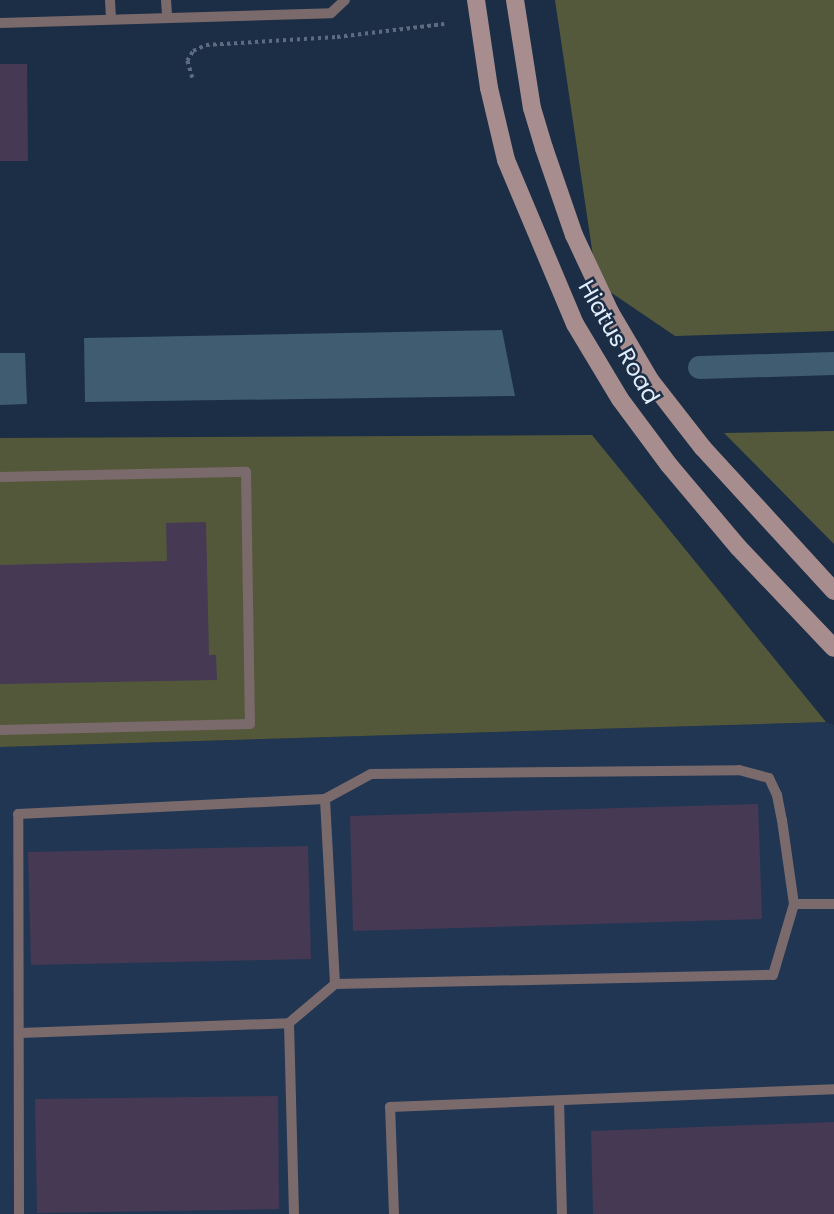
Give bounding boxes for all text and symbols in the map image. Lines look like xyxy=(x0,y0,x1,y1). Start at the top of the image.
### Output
street label: Hiatus Road xyxy=(573,275,665,409)

